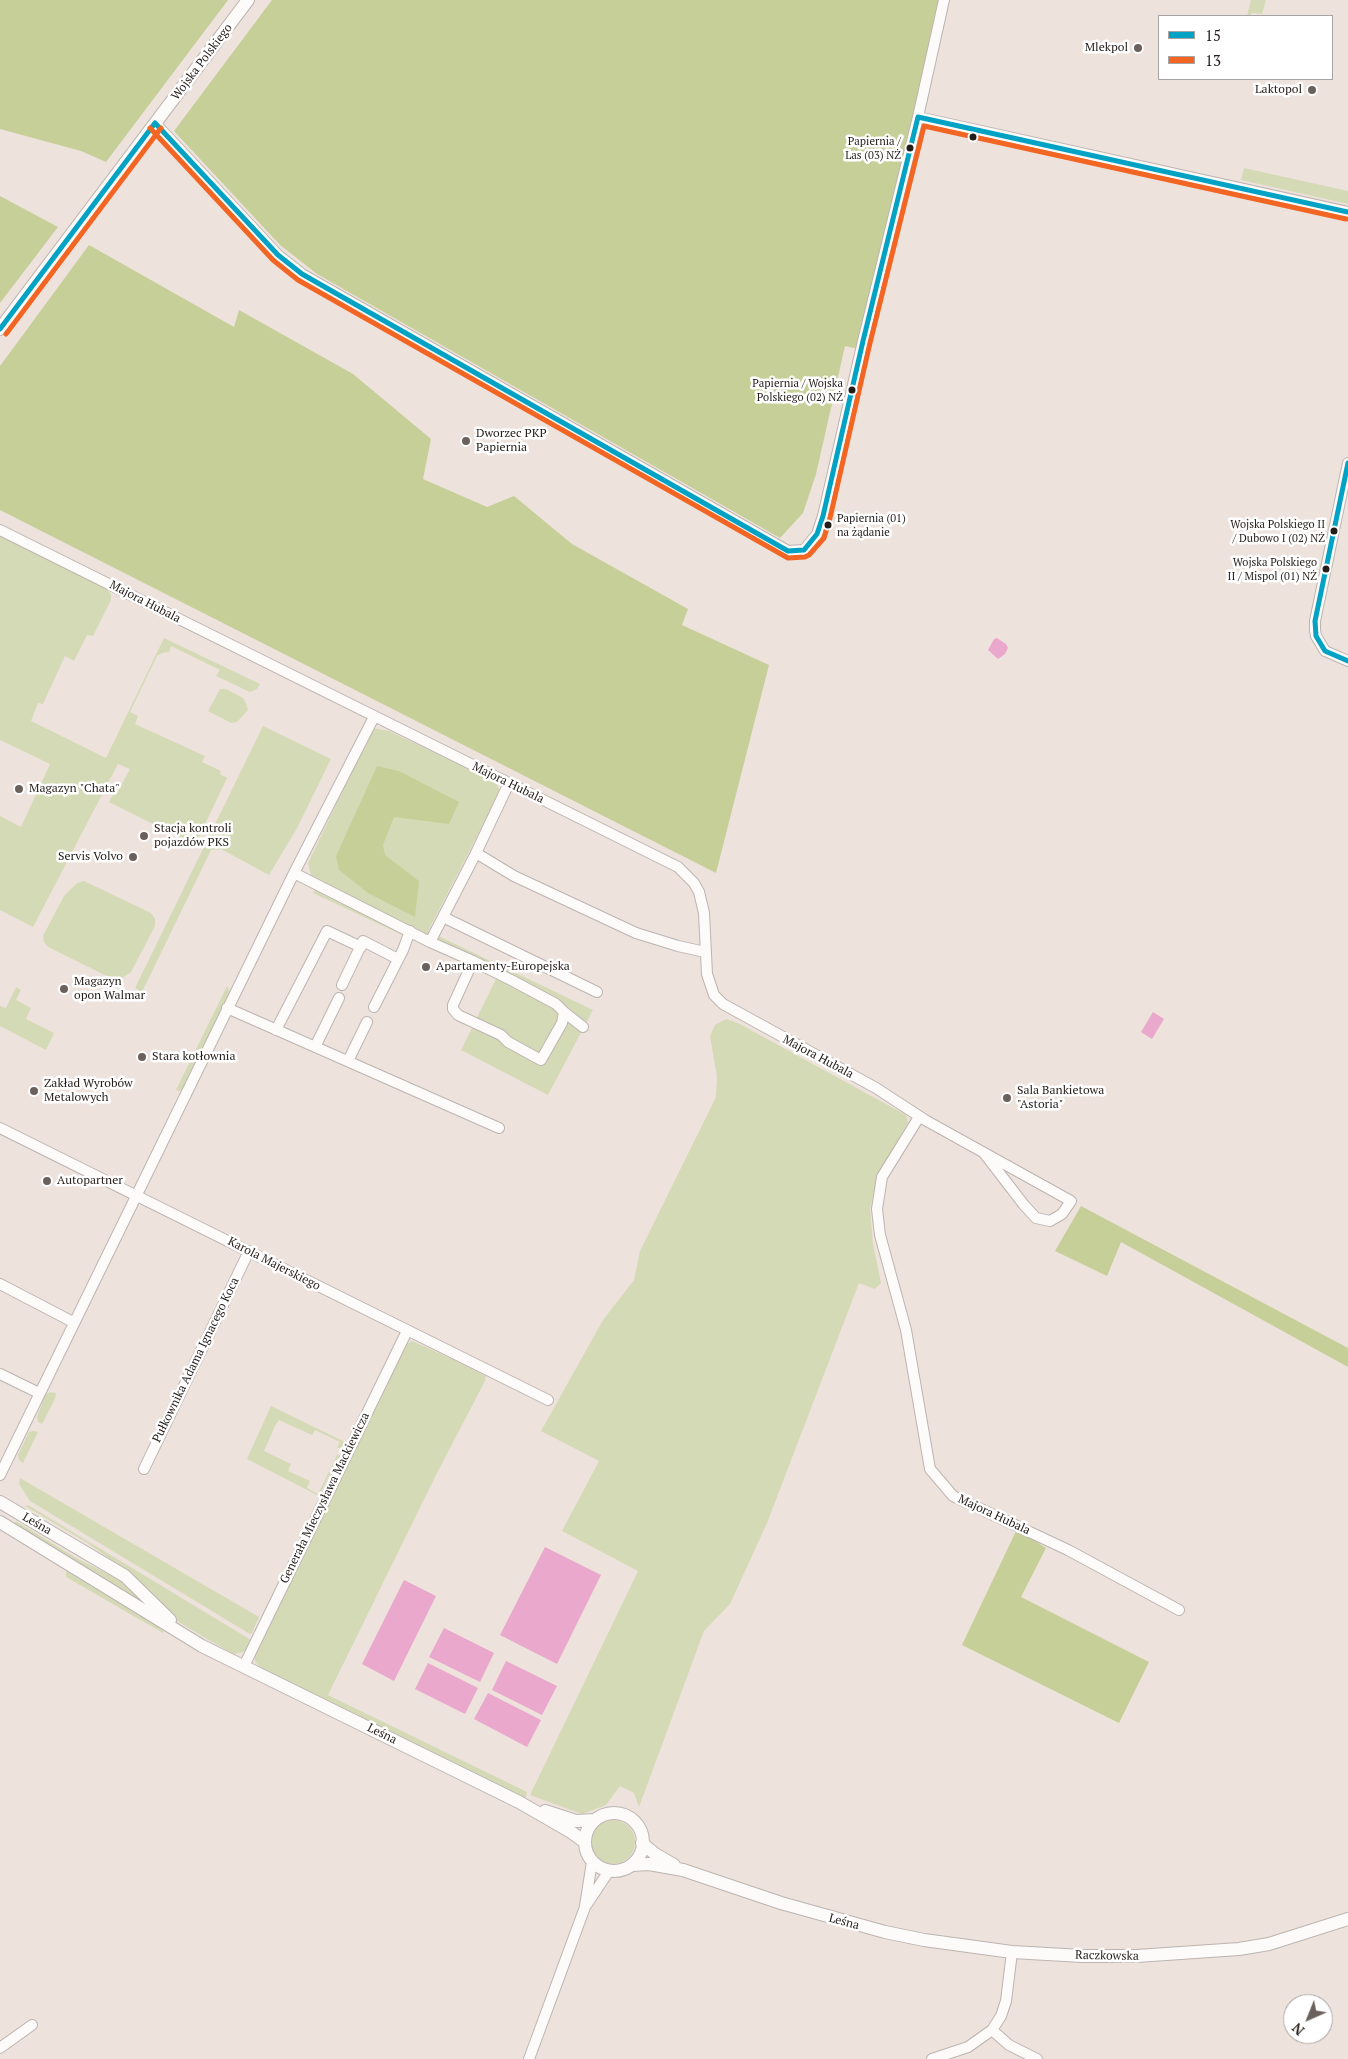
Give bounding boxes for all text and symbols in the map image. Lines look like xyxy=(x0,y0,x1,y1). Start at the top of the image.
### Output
legend xyxy=(1158,15,1333,80)
street label: Wojska Polskiego xyxy=(169,21,235,103)
text: 15 xyxy=(1205,25,1221,45)
place label: Mlekpol xyxy=(1085,41,1128,55)
marker: Mlekpol xyxy=(1132,42,1144,54)
text: 13 xyxy=(1205,50,1221,70)
place label: Laktopol xyxy=(1255,83,1302,97)
marker: Laktopol xyxy=(1306,84,1318,96)
unlabelled marker xyxy=(968,132,978,142)
place label: Papiernia / Las (03) NŻ xyxy=(845,135,901,161)
marker: Papiernia / Las (03) NŻ xyxy=(905,143,915,153)
place label: Papiernia / Wojska Polskiego (02) NŻ xyxy=(752,377,843,403)
marker: Papiernia / Wojska Polskiego (02) NŻ xyxy=(847,385,857,395)
place label: Dworzec PKP Papiernia xyxy=(476,427,547,455)
marker: Dworzec PKP Papiernia xyxy=(460,435,472,447)
place label: Papiernia (01) na żądanie xyxy=(837,512,906,538)
place label: Wojska Polskiego II / Dubowo I (02) NŻ xyxy=(1230,518,1325,544)
marker: Papiernia (01) na żądanie xyxy=(823,520,833,530)
marker: Wojska Polskiego II / Dubowo I (02) NŻ xyxy=(1329,526,1339,536)
place label: Wojska Polskiego II / Mispol (01) NŻ xyxy=(1228,556,1317,582)
marker: Wojska Polskiego II / Mispol (01) NŻ xyxy=(1321,564,1331,574)
street label: Majora Hubala xyxy=(107,578,183,626)
street label: Majora Hubala xyxy=(470,759,546,807)
place label: Magazyn "Chata" xyxy=(29,782,120,796)
marker: Magazyn "Chata" xyxy=(13,783,25,795)
place label: Stacja kontroli pojazdów PKS xyxy=(154,822,232,850)
marker: Stacja kontroli pojazdów PKS xyxy=(138,830,150,842)
place label: Servis Volvo xyxy=(58,850,123,864)
marker: Servis Volvo xyxy=(127,851,139,863)
place label: Apartamenty-Europejska xyxy=(436,960,570,974)
marker: Apartamenty-Europejska xyxy=(420,961,432,973)
place label: Magazyn opon Walmar xyxy=(74,975,145,1003)
marker: Magazyn opon Walmar xyxy=(58,983,70,995)
street label: Majora Hubala xyxy=(780,1032,856,1082)
place label: Stara kotłownia xyxy=(152,1050,235,1064)
marker: Stara kotłownia xyxy=(136,1051,148,1063)
place label: Zakład Wyrobów Metalowych xyxy=(44,1077,133,1105)
place label: Sala Bankietowa "Astoria" xyxy=(1017,1084,1104,1112)
marker: Zakład Wyrobów Metalowych xyxy=(28,1085,40,1097)
marker: Sala Bankietowa "Astoria" xyxy=(1001,1092,1013,1104)
place label: Autopartner xyxy=(57,1174,123,1188)
marker: Autopartner xyxy=(41,1175,53,1187)
street label: Karola Majerskiego xyxy=(225,1234,323,1294)
street label: Pułkownika Adama Ignacego Koca xyxy=(150,1275,242,1445)
street label: Generała Mieczysława Mackiewicza xyxy=(277,1410,373,1586)
street label: Majora Hubala xyxy=(956,1492,1032,1538)
street label: Leśna xyxy=(20,1510,54,1538)
street label: Leśna xyxy=(365,1721,399,1747)
street label: Leśna xyxy=(827,1911,861,1933)
street label: Raczkowska xyxy=(1075,1948,1139,1964)
north arrow xyxy=(1283,1994,1333,2044)
text: N xyxy=(1288,2019,1308,2040)

